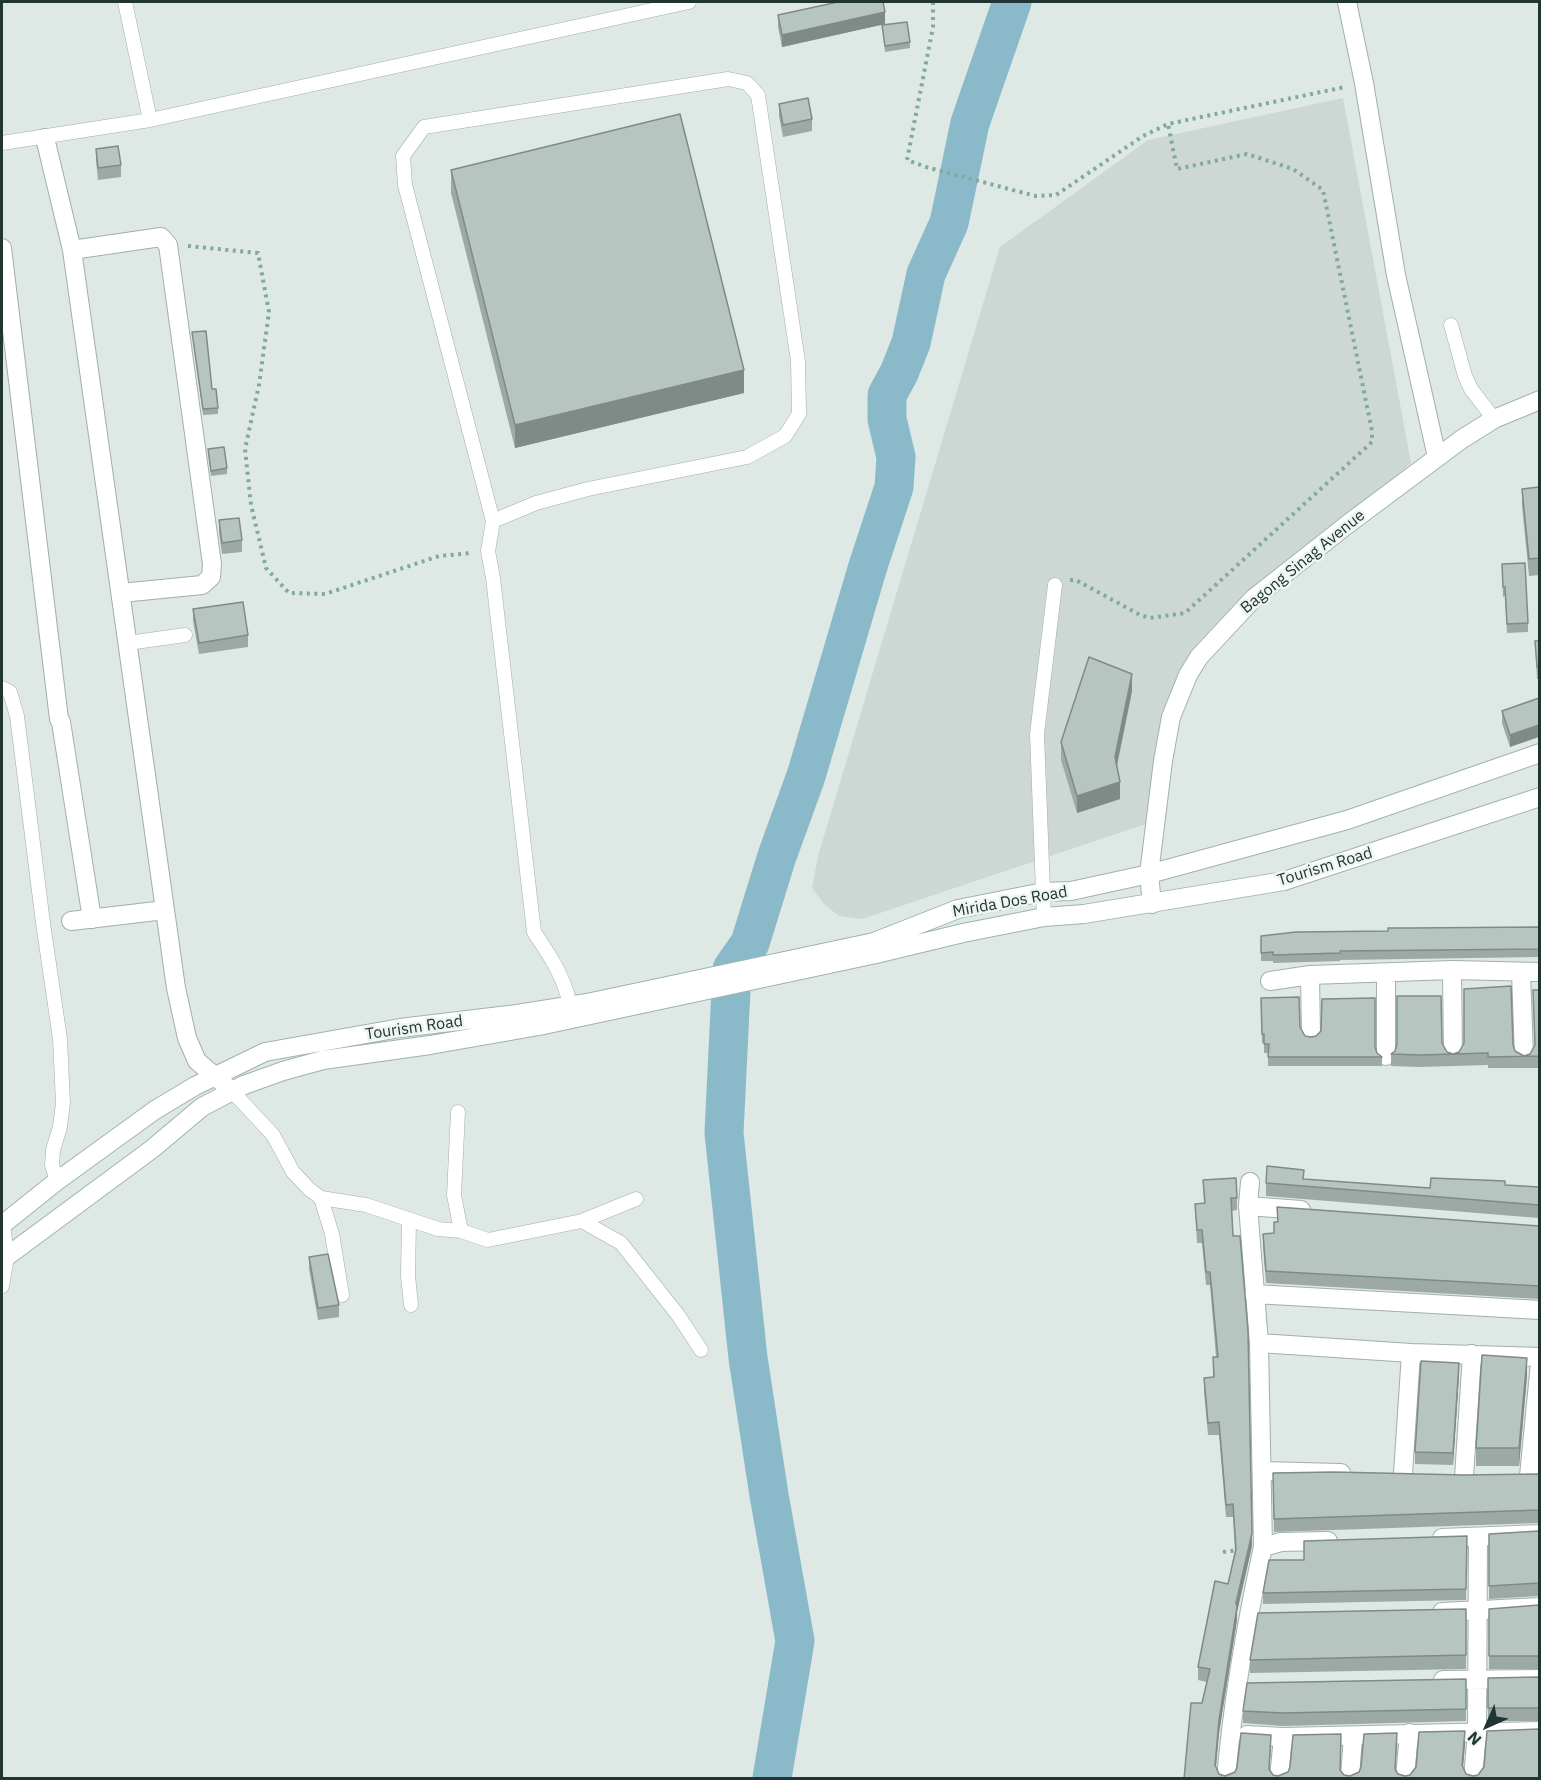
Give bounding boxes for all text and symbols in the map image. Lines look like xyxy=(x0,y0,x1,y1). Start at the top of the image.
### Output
street label: Bagong Sinag Avenue xyxy=(1237,506,1369,618)
street label: Tourism Road xyxy=(1275,843,1375,891)
street label: Mirida Dos Road xyxy=(951,882,1069,922)
street label: Tourism Road xyxy=(364,1012,464,1044)
north arrow xyxy=(1457,1696,1517,1756)
text: N xyxy=(1463,1728,1485,1750)

